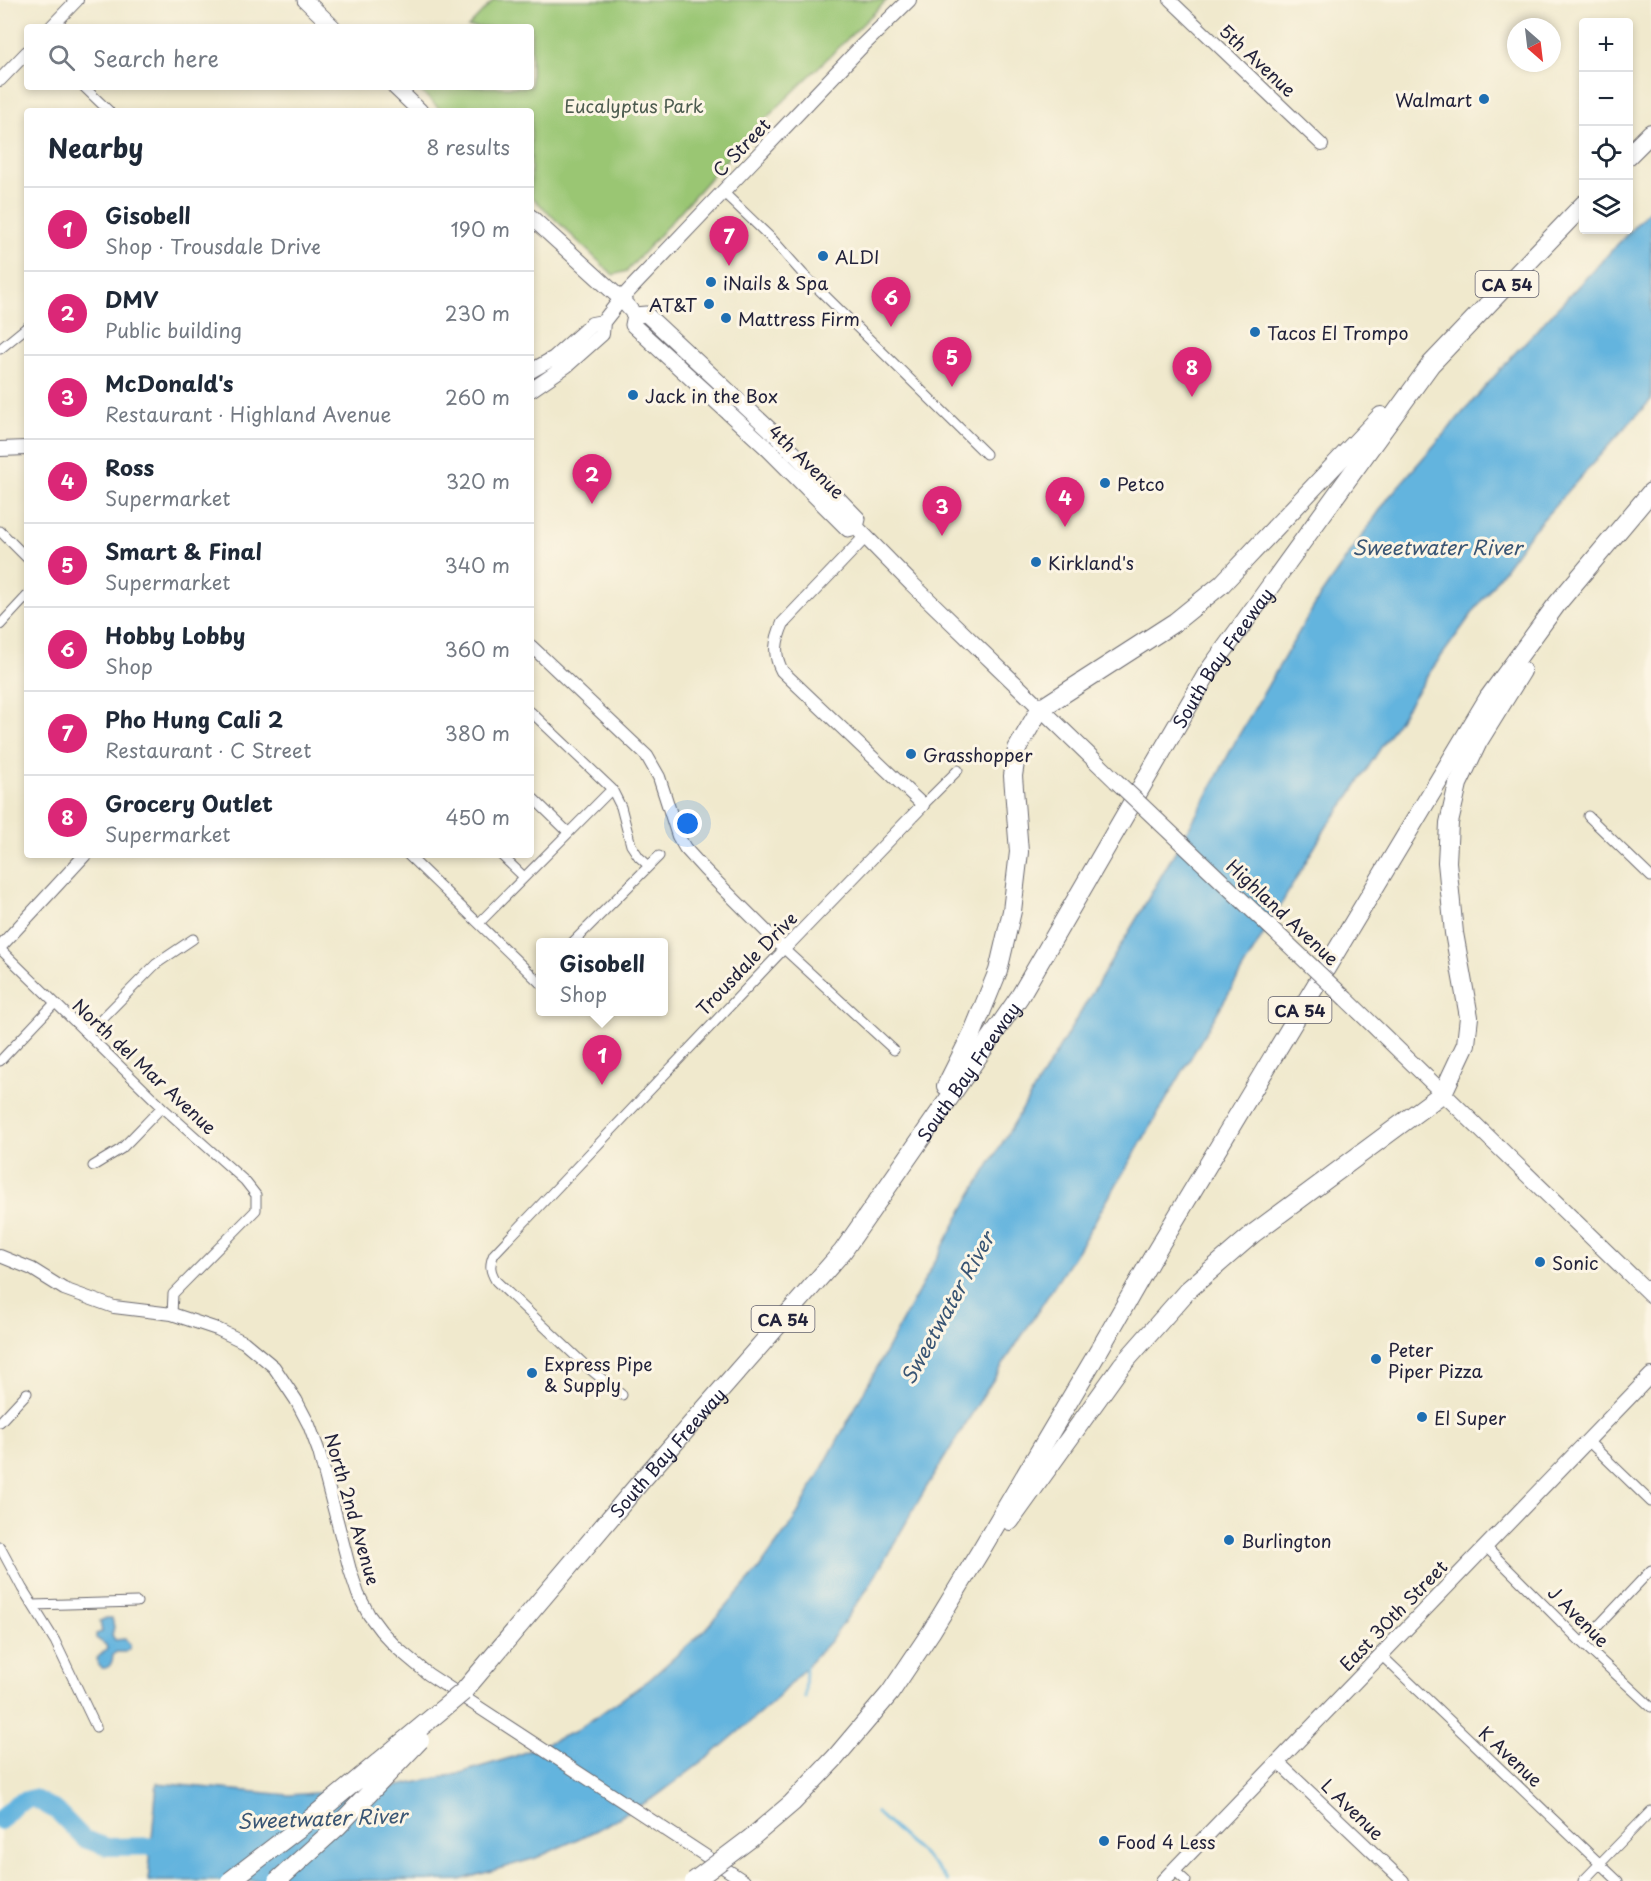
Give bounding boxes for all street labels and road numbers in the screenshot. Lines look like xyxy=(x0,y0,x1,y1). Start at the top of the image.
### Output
street label: 5th Avenue xyxy=(1214,17,1303,103)
street label: C Street xyxy=(706,111,776,183)
road number: CA 54 xyxy=(1476,271,1538,297)
street label: 4th Avenue xyxy=(763,418,851,504)
street label: South Bay Freeway xyxy=(1165,581,1279,733)
street label: Highland Avenue xyxy=(1221,853,1345,971)
street label: Trousdale Drive xyxy=(689,905,803,1021)
street label: North del Mar Avenue xyxy=(67,992,223,1140)
street label: South Bay Freeway xyxy=(910,996,1026,1147)
road number: CA 54 xyxy=(1268,997,1332,1023)
road number: CA 54 xyxy=(752,1306,814,1332)
street label: South Bay Freeway xyxy=(603,1381,731,1523)
street label: North 2nd Avenue xyxy=(318,1430,388,1588)
street label: East 30th Street xyxy=(1333,1553,1453,1677)
street label: J Avenue xyxy=(1542,1579,1616,1653)
street label: K Avenue xyxy=(1473,1719,1549,1793)
street label: L Avenue xyxy=(1315,1772,1391,1846)

